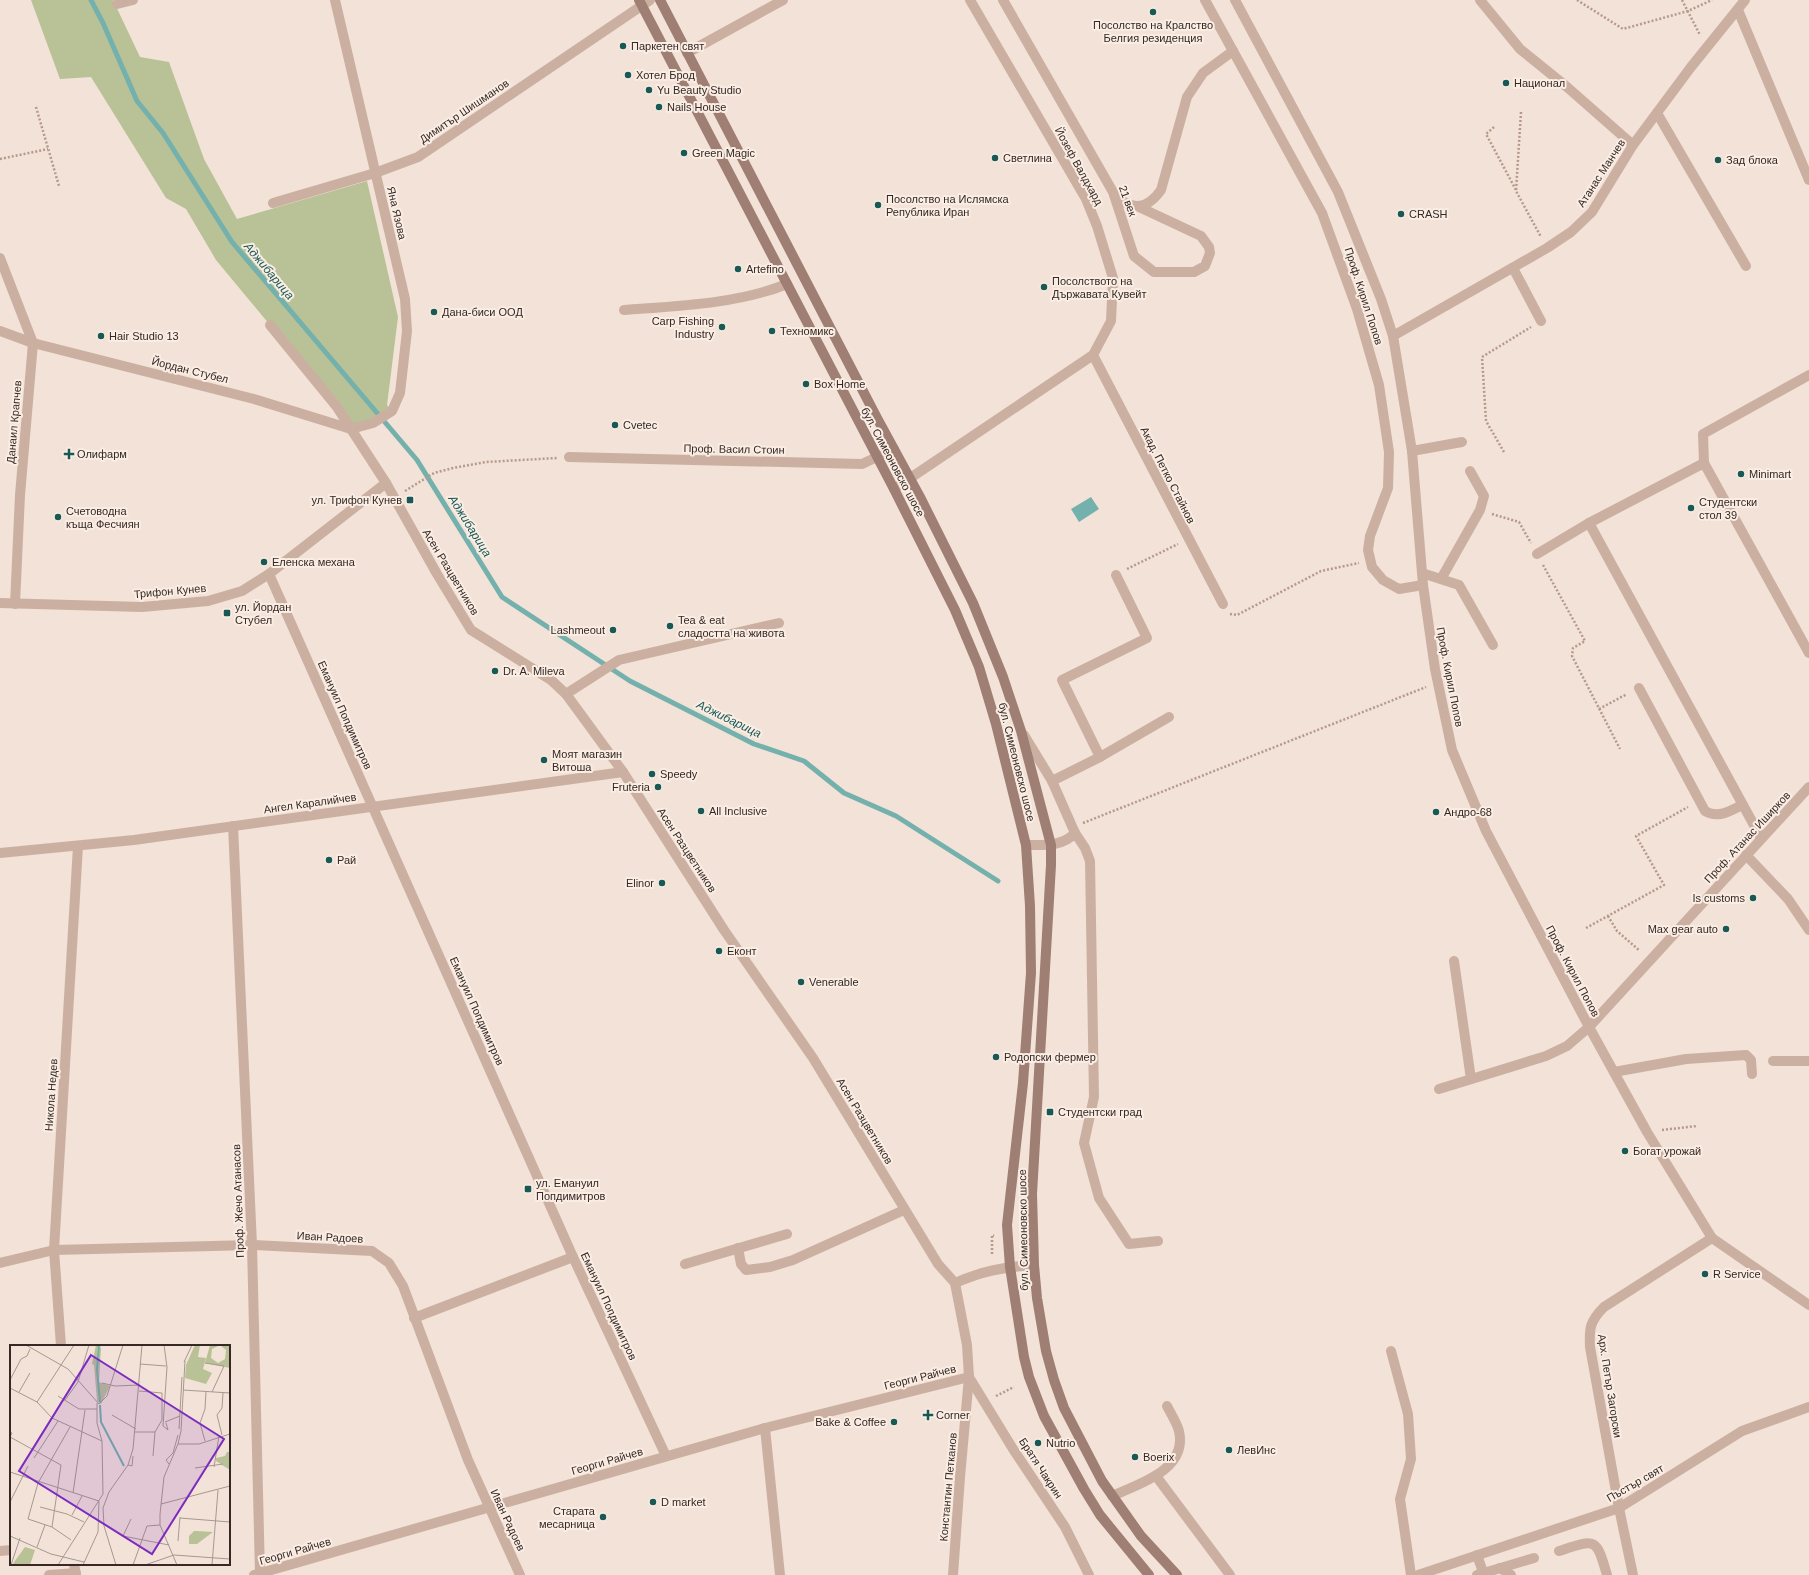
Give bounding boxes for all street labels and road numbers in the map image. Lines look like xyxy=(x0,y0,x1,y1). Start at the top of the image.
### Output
street label: Димитър Шишманов xyxy=(417,77,511,145)
street label: Йозеф Валдхард xyxy=(1053,125,1106,208)
street label: Атанас Манчев xyxy=(1575,137,1627,209)
street label: 21 век xyxy=(1117,184,1139,218)
street label: Яна Язова xyxy=(385,185,409,242)
street label: Проф. Кирил Попов xyxy=(1343,246,1385,346)
street label: Йордан Стубел xyxy=(150,355,230,385)
street label: Данаил Крапчев xyxy=(4,380,24,464)
street label: бул. Симеоновско шосе xyxy=(859,405,927,519)
street label: Акад. Петко Стайнов xyxy=(1138,425,1198,526)
street label: Проф. Васил Стоин xyxy=(683,442,785,456)
street label: Асен Разцветников xyxy=(421,527,481,617)
street label: Трифон Кунев xyxy=(133,582,207,600)
street label: Проф. Кирил Попов xyxy=(1434,626,1466,728)
street label: Емануил Попдимитров xyxy=(316,659,374,771)
street label: бул. Симеоновско шосе xyxy=(996,701,1038,823)
street label: Проф. Атанас Иширков xyxy=(1702,789,1792,885)
street label: Ангел Каралийчев xyxy=(263,791,357,815)
street label: Асен Разцветников xyxy=(655,806,719,894)
street label: Проф. Кирил Попов xyxy=(1544,923,1602,1019)
street label: Емануил Попдимитров xyxy=(448,955,506,1067)
street label: Никола Недев xyxy=(42,1058,60,1132)
street label: Асен Разцветников xyxy=(835,1076,895,1166)
street label: Проф. Жечо Атанасов xyxy=(230,1144,246,1258)
street label: бул. Симеоновско шосе xyxy=(1016,1169,1030,1291)
street label: Иван Радоев xyxy=(296,1229,364,1245)
street label: Емануил Попдимитров xyxy=(579,1250,639,1362)
street label: Арх. Петър Загорски xyxy=(1596,1333,1624,1439)
street label: Георги Райчев xyxy=(883,1362,957,1392)
street label: Константин Петканов xyxy=(937,1432,959,1542)
street label: Братя Чакрин xyxy=(1017,1435,1065,1501)
street label: Георги Райчев xyxy=(570,1445,644,1477)
street label: Пъстър свят xyxy=(1604,1462,1666,1504)
street label: Иван Радоев xyxy=(489,1487,528,1553)
street label: Георги Райчев xyxy=(258,1535,332,1567)

